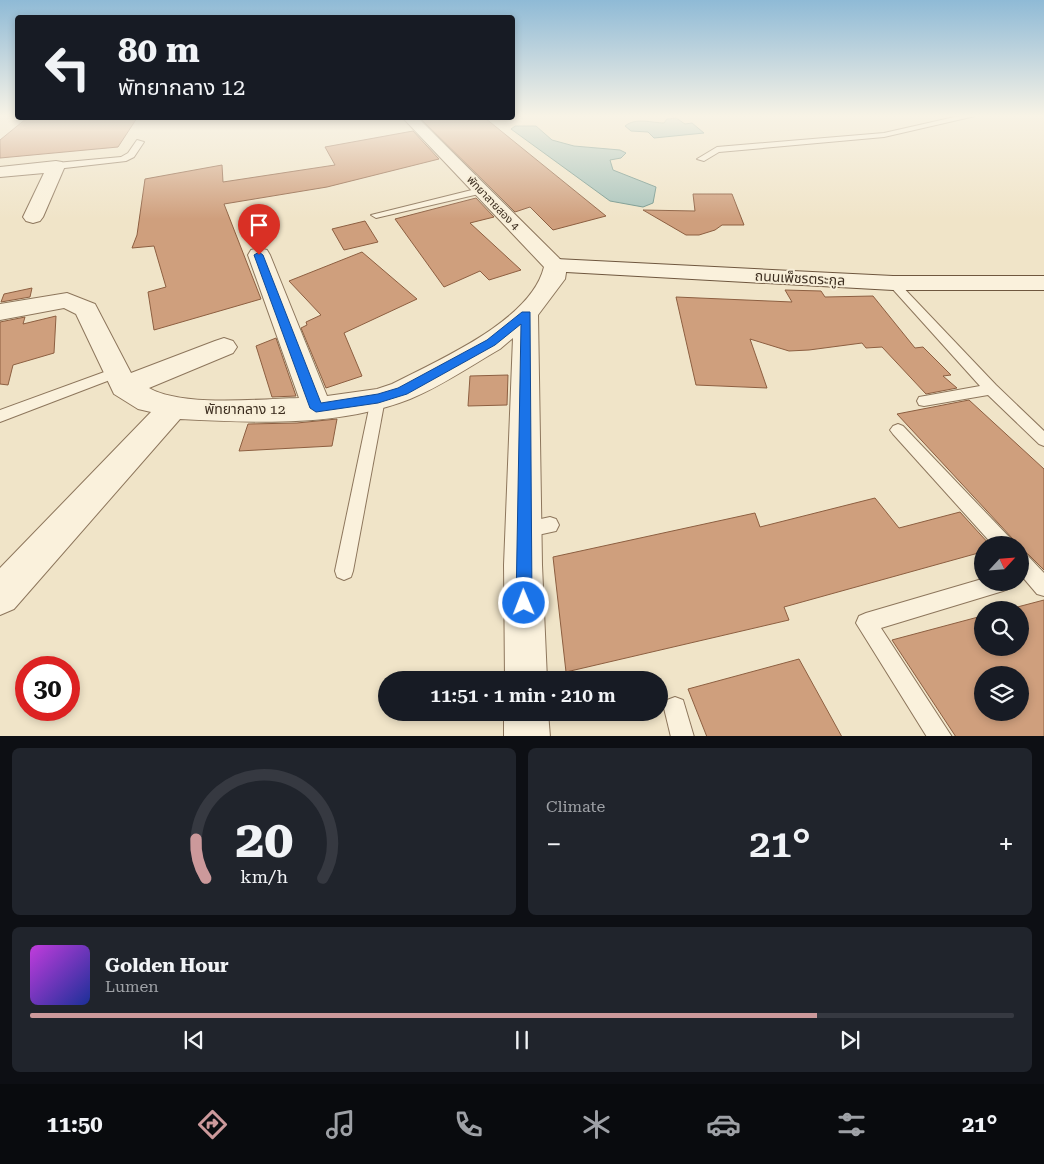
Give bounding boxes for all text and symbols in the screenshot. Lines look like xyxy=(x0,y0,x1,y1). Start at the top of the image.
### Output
text: 80 m xyxy=(118,30,200,71)
icon: left xyxy=(35,35,100,100)
text: พัทยากลาง 12 xyxy=(118,75,245,100)
street label: พัทยาสายสอง 4 xyxy=(464,173,523,233)
pin xyxy=(238,204,280,255)
icon: arrive xyxy=(245,211,273,239)
street label: ถนนเพ็ชรตระกูล xyxy=(754,268,846,289)
street label: พัทยากลาง 12 xyxy=(204,401,286,417)
north arrow xyxy=(974,536,1029,591)
map controls xyxy=(974,536,1029,721)
position arrow xyxy=(497,576,549,628)
button: search xyxy=(974,601,1029,656)
speed limit sign: 30 xyxy=(15,656,80,721)
button: layers xyxy=(974,666,1029,721)
text: 11:51 · 1 min · 210 m xyxy=(430,684,616,707)
text: Climate xyxy=(546,797,605,816)
text: 20 xyxy=(235,809,293,870)
text: 21° xyxy=(749,822,811,866)
text: − xyxy=(546,828,562,861)
text: + xyxy=(998,828,1014,861)
text: km/h xyxy=(240,866,288,887)
text: Golden Hour xyxy=(105,954,229,977)
text: Lumen xyxy=(105,977,159,996)
icon: previous xyxy=(180,1026,208,1054)
icon: pause xyxy=(508,1026,536,1054)
icon: next xyxy=(836,1026,864,1054)
icon: directions xyxy=(195,1107,230,1142)
icon: music xyxy=(323,1107,358,1142)
icon: phone xyxy=(451,1107,486,1142)
icon: climate xyxy=(579,1107,614,1142)
icon: car xyxy=(706,1107,741,1142)
icon: filters xyxy=(834,1107,869,1142)
text: 11:50 xyxy=(46,1112,103,1137)
text: 21° xyxy=(962,1112,998,1137)

